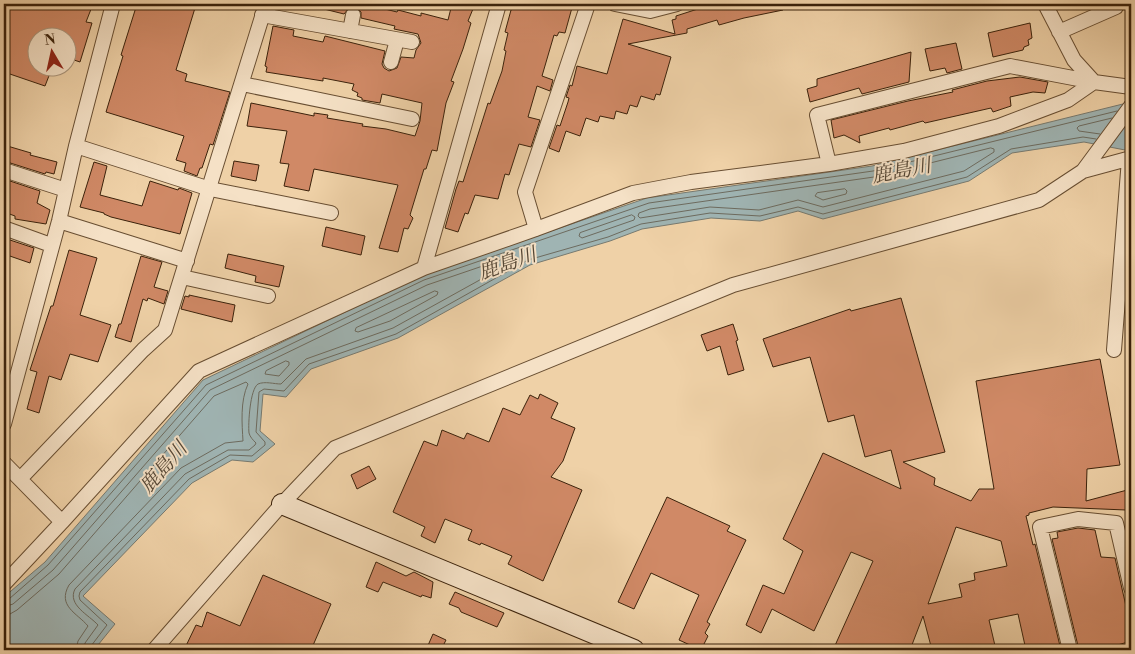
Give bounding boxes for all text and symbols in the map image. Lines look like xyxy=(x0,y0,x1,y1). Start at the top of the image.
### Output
north arrow xyxy=(28,28,78,78)
text: N xyxy=(43,30,57,50)
water label: 鹿島川 xyxy=(869,153,935,189)
water label: 鹿島川 xyxy=(475,242,542,286)
water label: 鹿島川 xyxy=(135,436,195,499)

